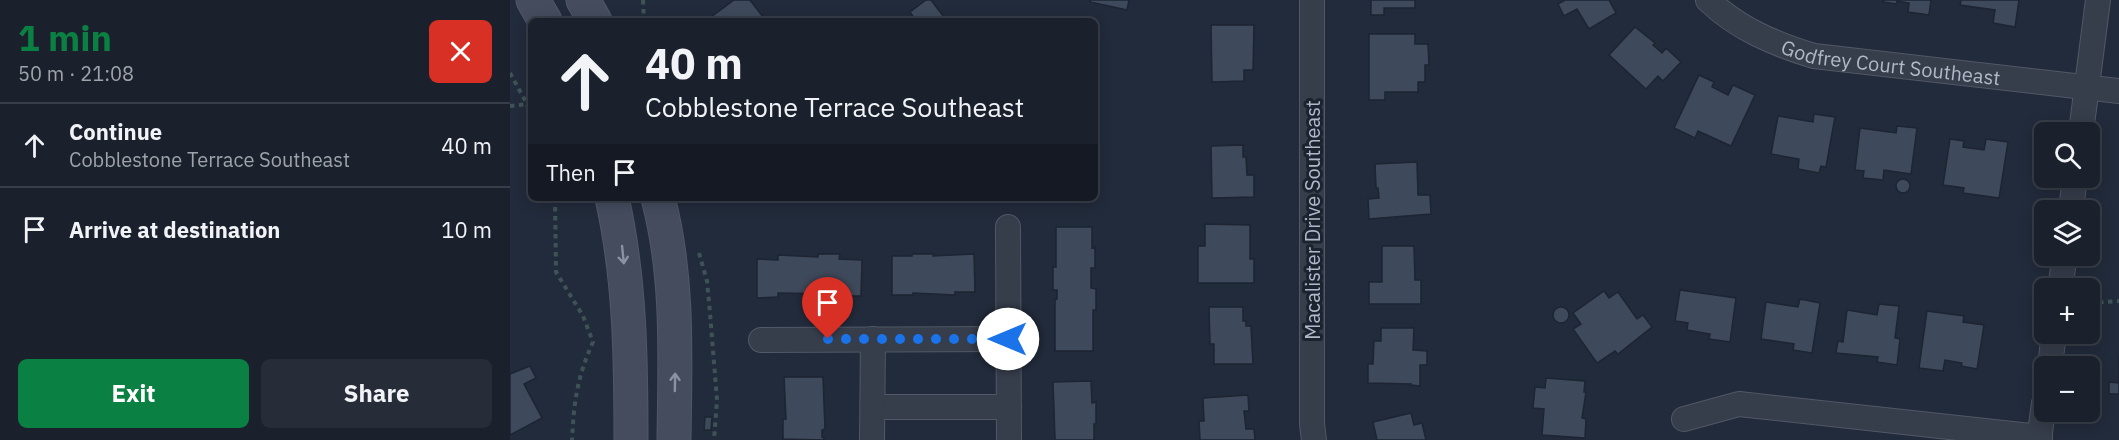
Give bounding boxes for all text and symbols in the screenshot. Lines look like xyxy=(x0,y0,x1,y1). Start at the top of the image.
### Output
text: 1 min xyxy=(18,14,112,61)
button: close xyxy=(429,20,492,83)
street label: Godfrey Court Southeast xyxy=(1778,32,2002,91)
text: 40 m xyxy=(645,36,743,91)
icon: ahead xyxy=(546,42,624,120)
text: 50 m · 21:08 xyxy=(18,60,134,87)
text: Cobblestone Terrace Southeast xyxy=(645,89,1024,124)
street label: Macalister Drive Southeast xyxy=(1299,100,1326,340)
text: Continue xyxy=(69,117,162,146)
map controls xyxy=(2034,122,2100,422)
button: search xyxy=(2034,122,2100,188)
icon: ahead xyxy=(18,129,51,162)
text: 40 m xyxy=(441,131,492,160)
text: Cobblestone Terrace Southeast xyxy=(69,146,350,173)
icon: arrive xyxy=(608,156,641,189)
text: Then xyxy=(546,158,596,187)
button: layers xyxy=(2034,200,2100,266)
icon: arrive xyxy=(18,213,51,246)
text: Arrive at destination xyxy=(69,215,280,244)
text: 10 m xyxy=(441,215,492,244)
one-way arrow xyxy=(618,245,629,265)
pin xyxy=(802,277,853,339)
button: + xyxy=(2034,278,2100,344)
icon: arrive xyxy=(811,286,844,319)
position arrow xyxy=(976,307,1040,371)
button: − xyxy=(2034,356,2100,422)
button: Exit xyxy=(18,359,249,428)
button: Share xyxy=(261,359,492,428)
one-way arrow xyxy=(669,372,681,392)

